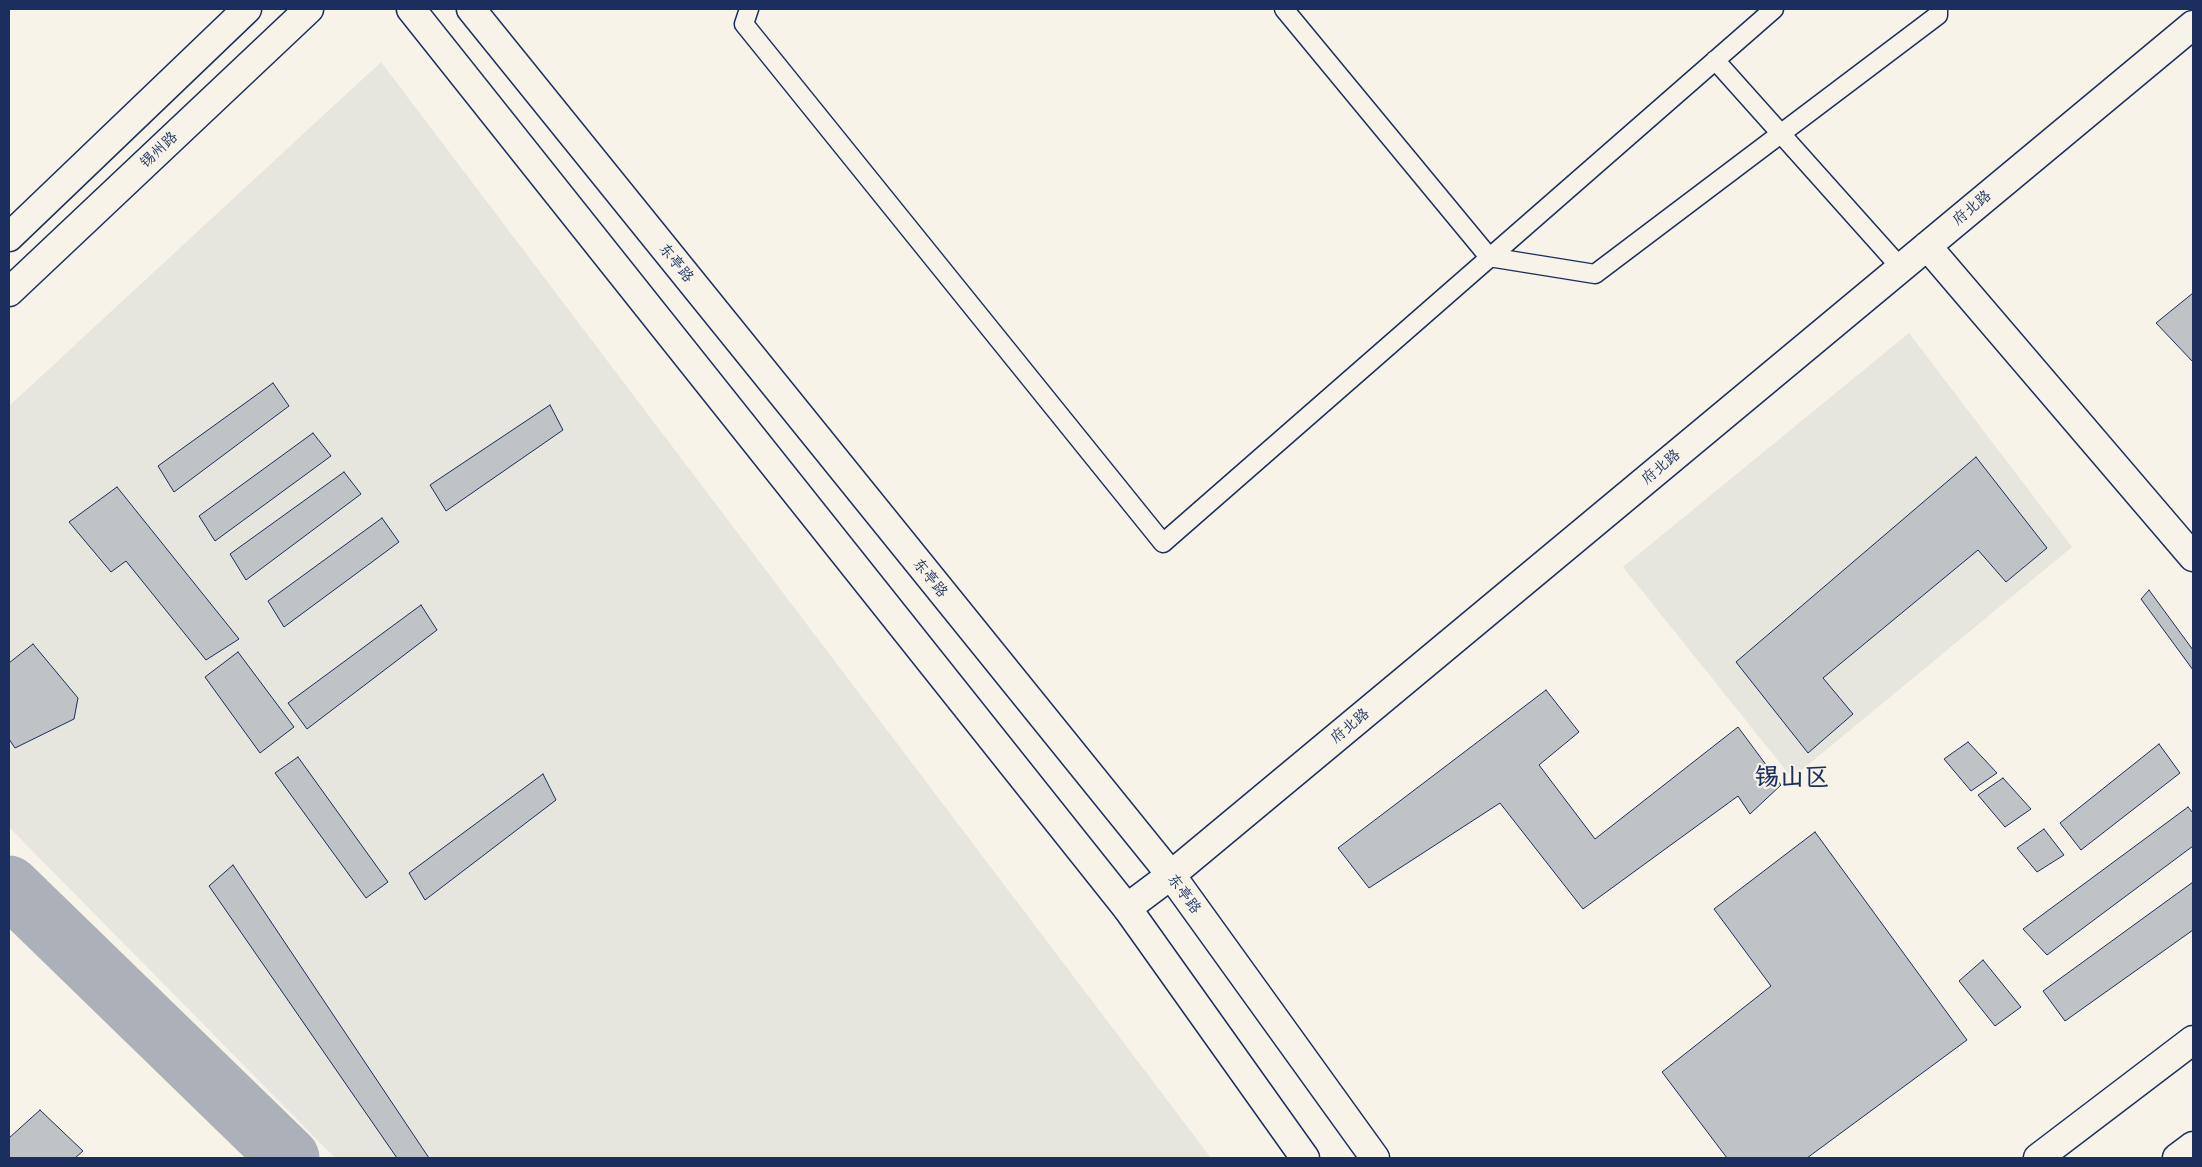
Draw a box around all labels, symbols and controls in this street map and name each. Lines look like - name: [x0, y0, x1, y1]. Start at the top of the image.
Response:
- street label: 锡州路: [136, 128, 182, 172]
- street label: 府北路: [1949, 187, 1995, 229]
- street label: 东亭路: [655, 240, 697, 286]
- street label: 府北路: [1638, 446, 1684, 488]
- street label: 东亭路: [909, 555, 951, 601]
- street label: 府北路: [1327, 705, 1373, 747]
- district label: 锡山区: [1755, 763, 1829, 793]
- street label: 东亭路: [1163, 871, 1205, 917]

